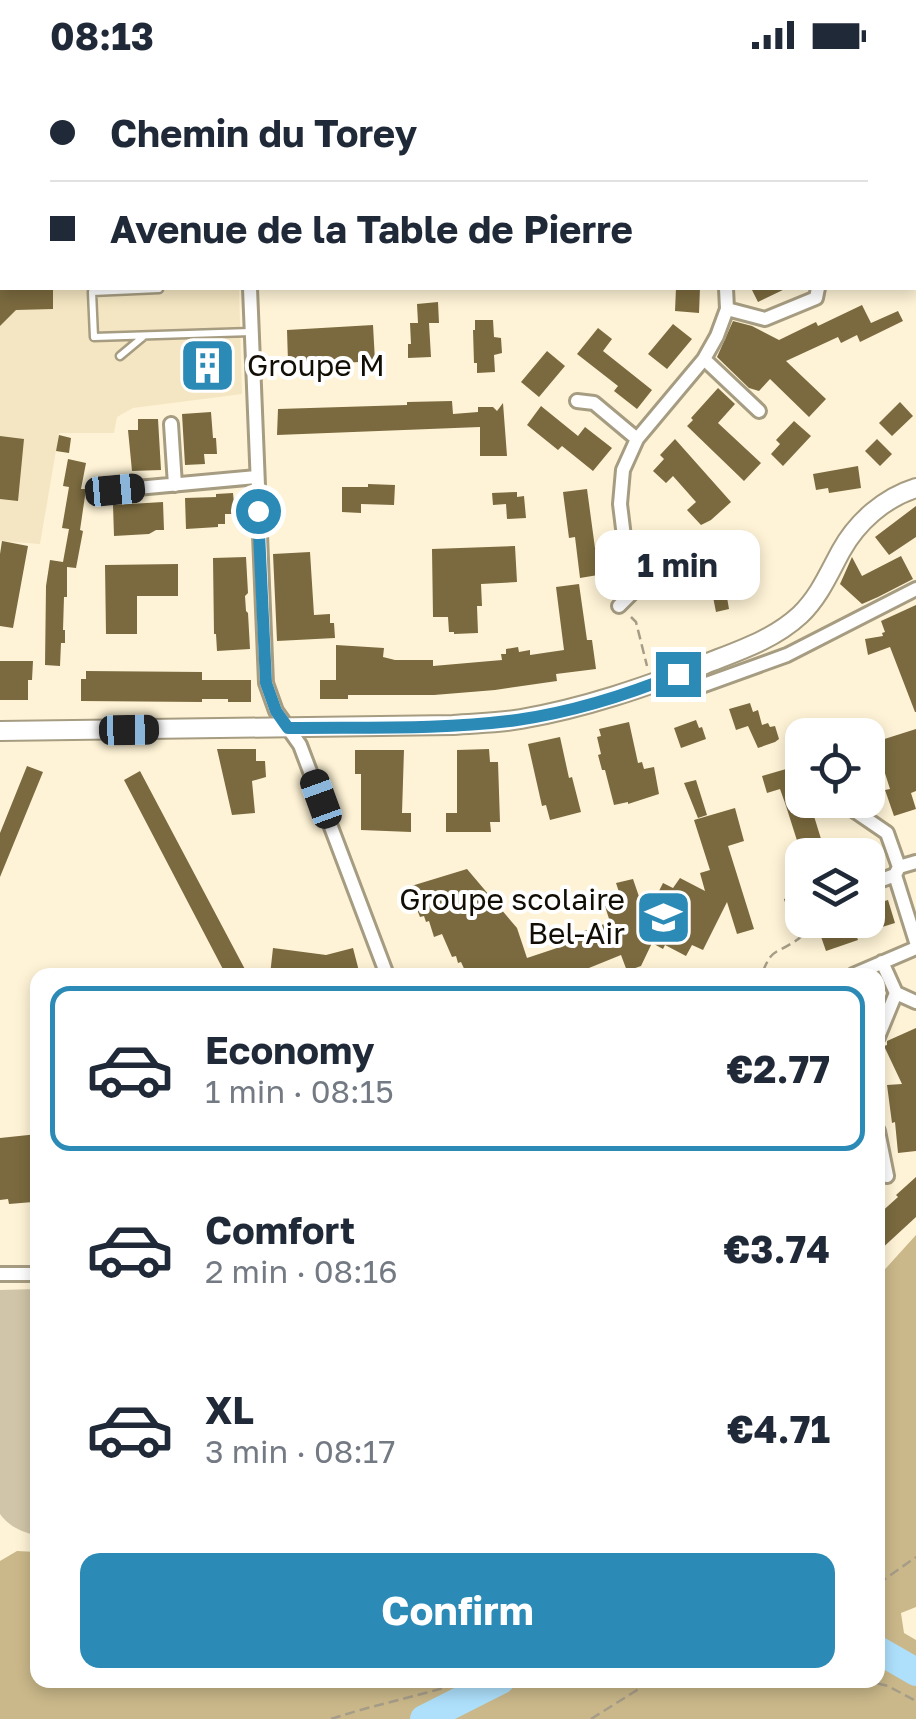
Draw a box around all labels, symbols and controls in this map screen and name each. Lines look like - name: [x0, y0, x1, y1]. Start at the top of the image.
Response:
- text: 08:13: [50, 13, 154, 58]
- text: Chemin du Torey: [110, 110, 417, 155]
- text: Avenue de la Table de Pierre: [110, 206, 633, 251]
- building icon: Groupe M: [178, 336, 238, 396]
- place label: Groupe M: [247, 347, 385, 383]
- car: [84, 472, 146, 508]
- route start: [236, 489, 281, 534]
- callout: 1 min: [596, 529, 760, 599]
- text: 1 min: [637, 546, 718, 584]
- route end: [656, 652, 701, 697]
- car: [99, 714, 159, 746]
- map controls: [785, 718, 885, 938]
- button: locate: [785, 718, 885, 818]
- car: [297, 766, 345, 832]
- button: layers: [785, 838, 885, 938]
- place label: Groupe scolaire Bel-Air: [399, 881, 625, 951]
- school or university icon: Groupe scolaire Bel-Air: [634, 887, 694, 947]
- icon: car: [85, 1024, 175, 1114]
- text: Economy: [205, 1027, 374, 1072]
- text: €2.77: [726, 1046, 830, 1091]
- text: 1 min · 08:15: [205, 1072, 394, 1110]
- icon: car: [85, 1204, 175, 1294]
- text: Comfort: [205, 1207, 355, 1252]
- text: €3.74: [723, 1226, 830, 1271]
- text: 2 min · 08:16: [205, 1252, 398, 1290]
- icon: car: [85, 1384, 175, 1474]
- text: XL: [205, 1387, 254, 1432]
- text: €4.71: [727, 1406, 830, 1451]
- text: 3 min · 08:17: [205, 1432, 395, 1470]
- button: Confirm: [80, 1553, 835, 1668]

